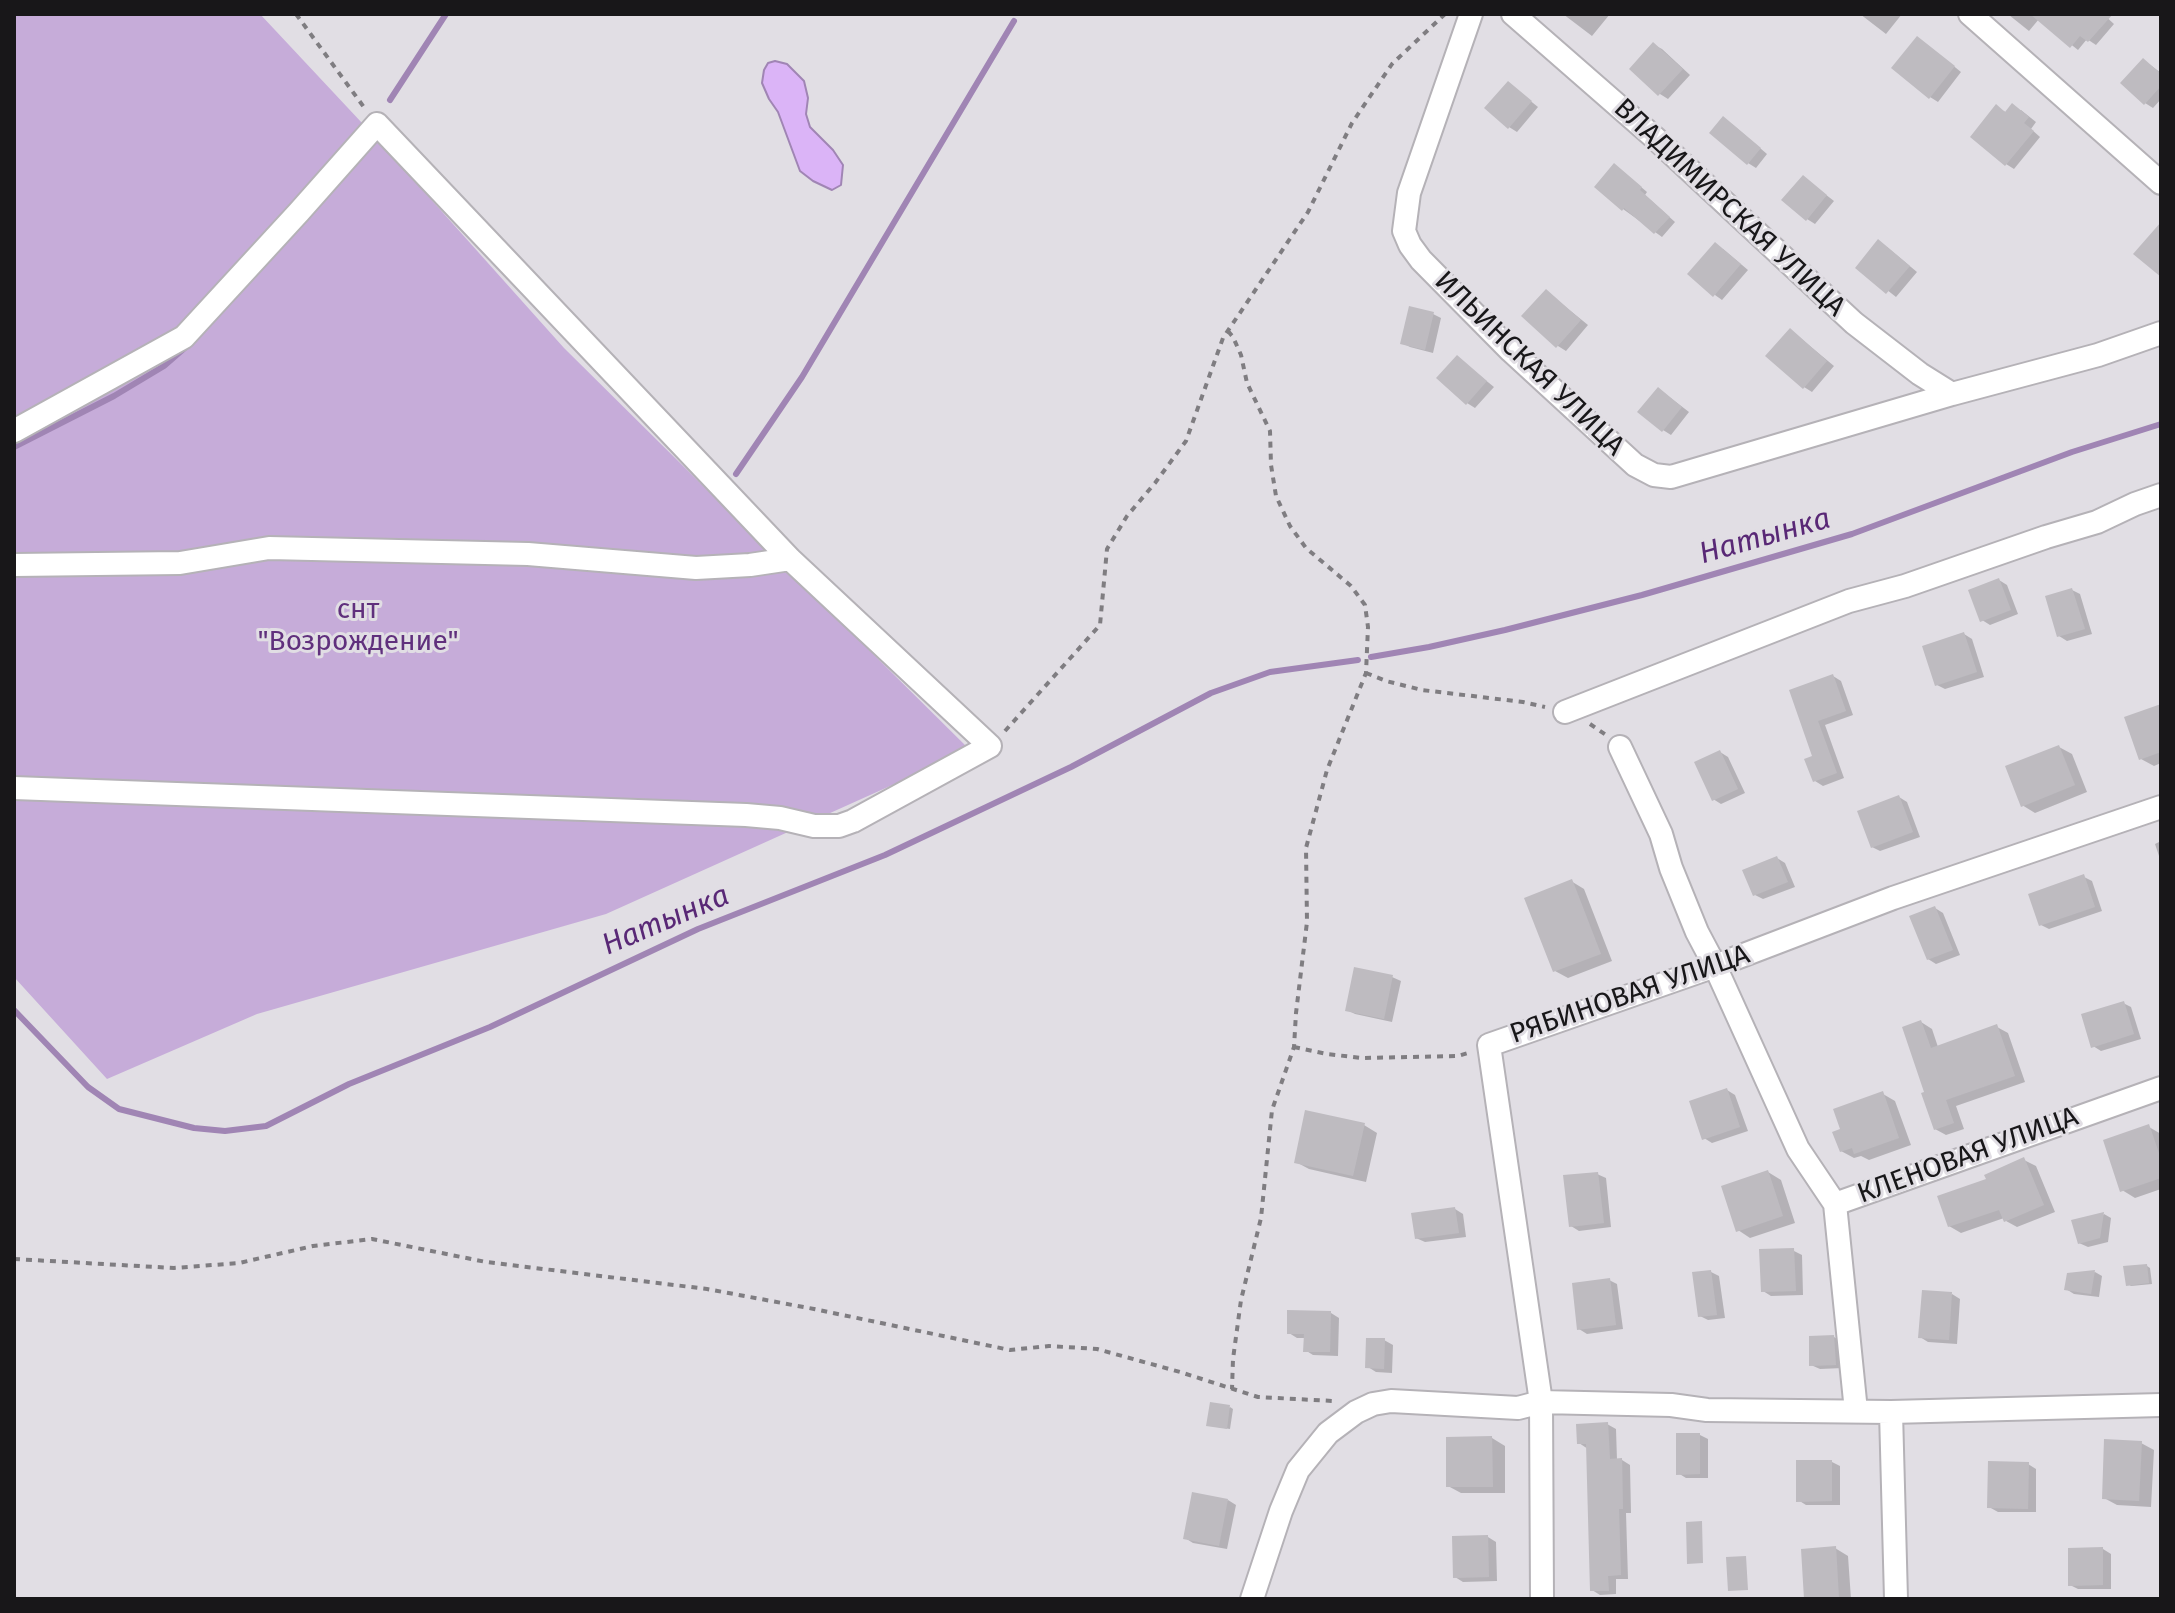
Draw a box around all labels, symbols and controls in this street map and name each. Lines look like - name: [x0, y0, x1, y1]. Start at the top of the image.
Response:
- street label: ВЛАДИМИРСКАЯ УЛИЦА: [1606, 92, 1852, 324]
- street label: ИЛЬИНСКАЯ УЛИЦА: [1427, 265, 1631, 463]
- water label: Натынка: [1695, 501, 1835, 573]
- park label: снт "Возрождение": [257, 593, 459, 659]
- water label: Натынка: [597, 878, 735, 964]
- street label: РЯБИНОВАЯ УЛИЦА: [1506, 938, 1754, 1052]
- street label: КЛЕНОВАЯ УЛИЦА: [1853, 1100, 2083, 1212]

